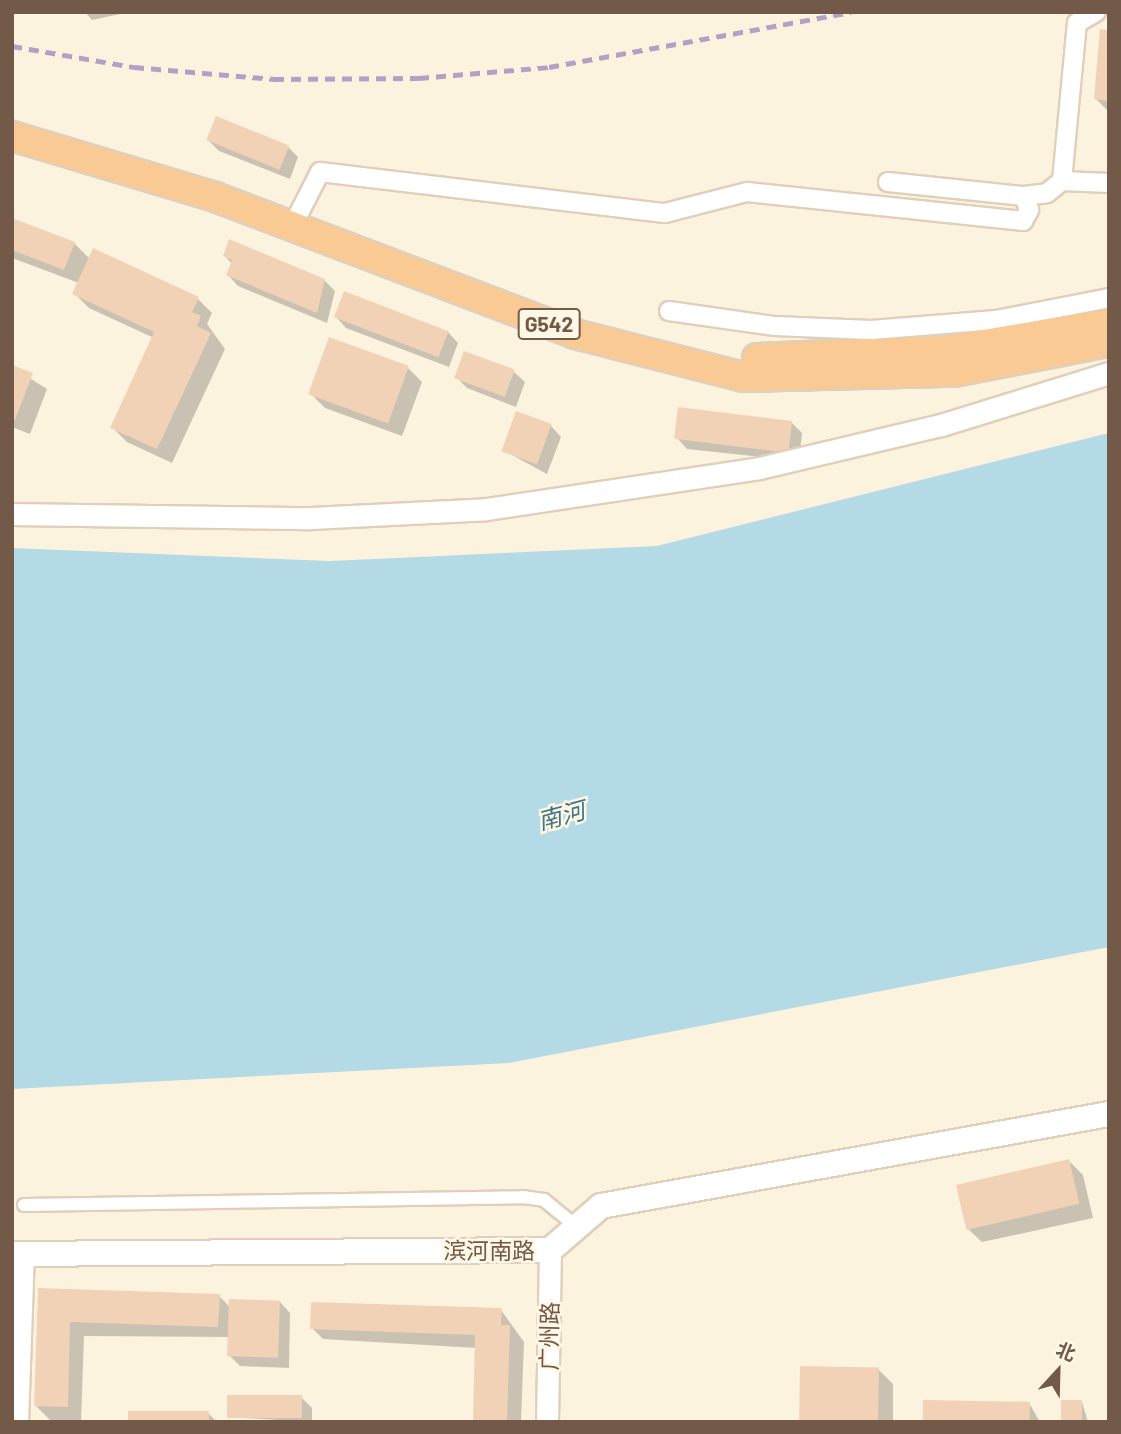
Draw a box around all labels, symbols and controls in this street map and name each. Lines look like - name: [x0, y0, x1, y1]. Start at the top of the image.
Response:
- road number: G542: [518, 306, 580, 342]
- water label: 南河: [534, 795, 588, 835]
- street label: 滨河南路: [443, 1236, 535, 1264]
- street label: 广州路: [535, 1301, 563, 1371]
- north arrow: [1023, 1336, 1093, 1406]
- text: 北: [1053, 1337, 1079, 1365]

